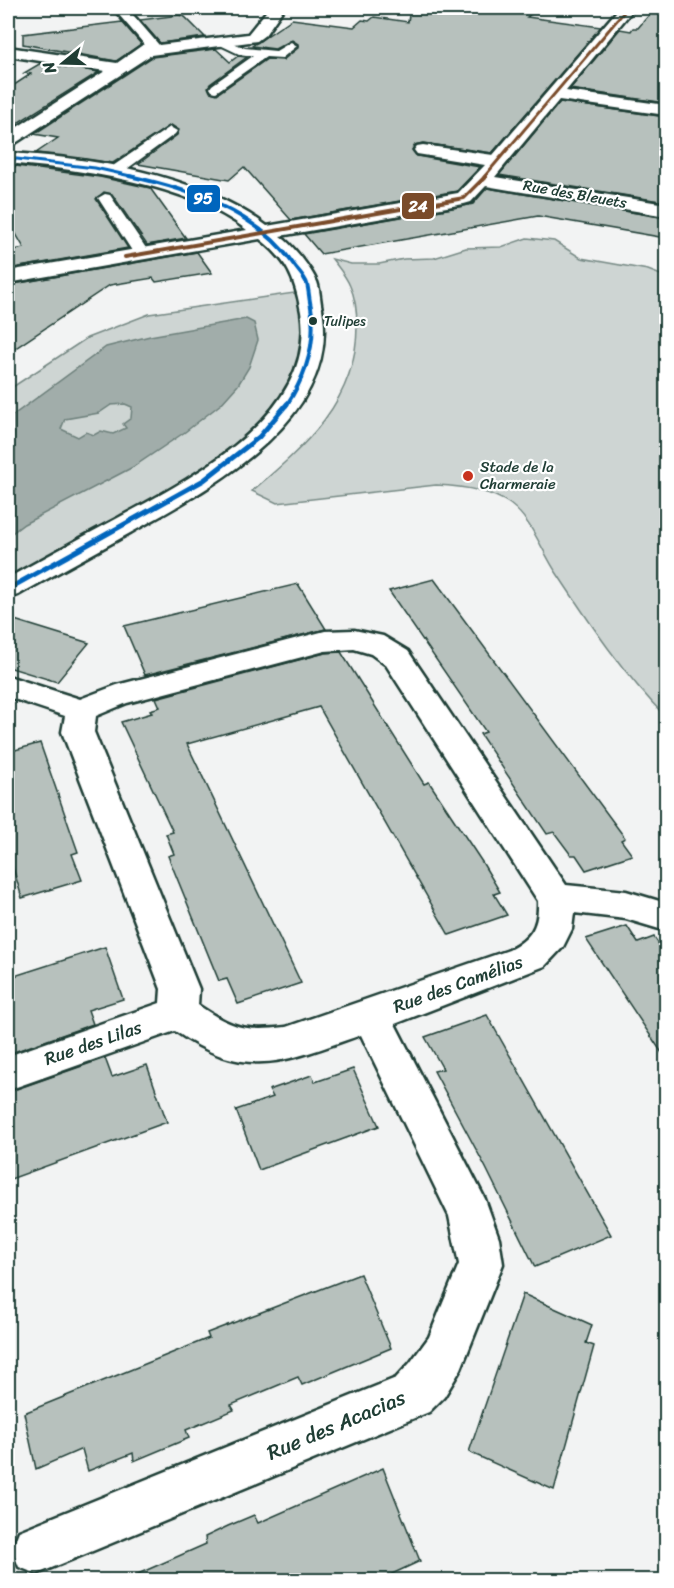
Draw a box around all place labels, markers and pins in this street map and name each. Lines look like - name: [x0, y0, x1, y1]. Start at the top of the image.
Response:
- place label: Tulipes: [324, 309, 366, 334]
- marker: Tulipes: [307, 315, 319, 327]
- place label: Stade de la Charmeraie: [480, 454, 556, 497]
- marker: Stade de la Charmeraie: [461, 469, 475, 483]

